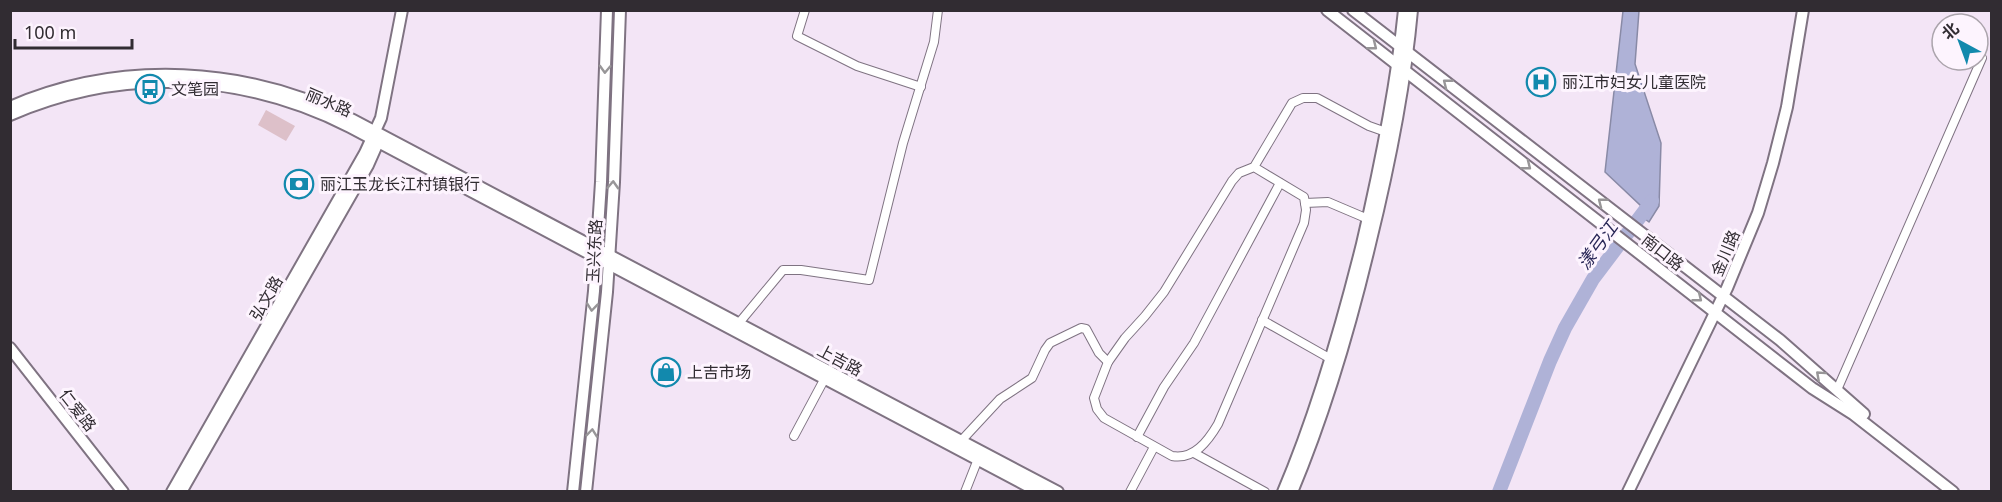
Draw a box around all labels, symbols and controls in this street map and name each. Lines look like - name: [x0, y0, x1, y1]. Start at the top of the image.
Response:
- scale bar: [15, 12, 132, 50]
- north arrow: [1930, 12, 1990, 72]
- text: 北: [1937, 17, 1963, 44]
- text: 100 m: [24, 20, 76, 44]
- one-way arrow: [1366, 39, 1377, 50]
- one-way arrow: [599, 64, 612, 73]
- hospital icon: 丽江市妇女儿童医院: [1525, 66, 1557, 98]
- place label: 丽江市妇女儿童医院: [1562, 71, 1706, 93]
- bus stop icon: 文笔园: [134, 73, 166, 105]
- place label: 文笔园: [171, 78, 219, 100]
- one-way arrow: [1443, 79, 1454, 90]
- street label: 丽水路: [303, 82, 355, 122]
- one-way arrow: [1521, 158, 1532, 169]
- bank icon: 丽江玉龙长江村镇银行: [283, 168, 315, 200]
- place label: 丽江玉龙长江村镇银行: [320, 173, 480, 195]
- one-way arrow: [607, 180, 620, 189]
- one-way arrow: [1597, 199, 1608, 210]
- water label: 漾弓江: [1571, 214, 1624, 274]
- street label: 玉兴东路: [581, 218, 607, 284]
- street label: 金川路: [1705, 227, 1745, 279]
- street label: 南口路: [1637, 229, 1689, 275]
- street label: 弘文路: [244, 272, 288, 324]
- one-way arrow: [1691, 291, 1702, 302]
- one-way arrow: [586, 302, 599, 311]
- street label: 上吉路: [814, 339, 866, 381]
- shop icon: 上吉市场: [650, 356, 682, 388]
- place label: 上吉市场: [687, 361, 751, 383]
- one-way arrow: [1817, 371, 1827, 382]
- street label: 仁爱路: [55, 384, 101, 436]
- one-way arrow: [585, 429, 597, 438]

